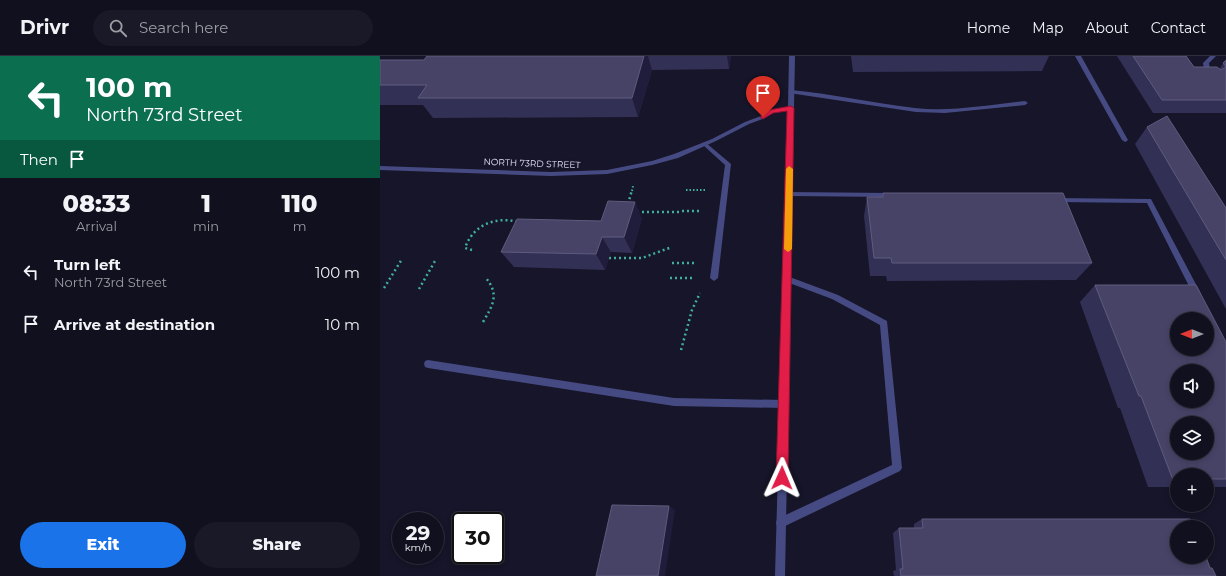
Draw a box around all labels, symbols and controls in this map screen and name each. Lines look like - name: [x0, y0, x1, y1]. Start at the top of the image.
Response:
- search box: [93, 10, 373, 46]
- text: Drivr: [20, 16, 69, 39]
- icon: search: [107, 17, 129, 39]
- text: Search here: [139, 18, 228, 37]
- text: Home: [967, 19, 1010, 37]
- text: Map: [1032, 19, 1063, 37]
- text: About: [1085, 19, 1129, 37]
- text: Contact: [1151, 19, 1206, 37]
- text: 100 m: [86, 70, 172, 104]
- icon: left: [20, 72, 72, 124]
- pin: [746, 76, 780, 117]
- icon: arrive: [752, 82, 774, 104]
- text: North 73rd Street: [86, 104, 243, 126]
- icon: arrive: [66, 148, 88, 170]
- text: Then: [20, 150, 58, 169]
- street label: NORTH 73RD STREET: [483, 156, 582, 170]
- text: 08:33: [62, 189, 131, 218]
- text: 1: [201, 189, 211, 218]
- text: 110: [282, 189, 318, 218]
- text: Arrival: [76, 218, 117, 234]
- text: min: [193, 218, 219, 234]
- text: m: [293, 218, 306, 234]
- text: Turn left: [54, 255, 121, 274]
- icon: left: [20, 261, 42, 283]
- text: 100 m: [315, 263, 360, 282]
- text: North 73rd Street: [54, 274, 167, 290]
- north arrow: [1170, 312, 1214, 356]
- map controls: [1170, 312, 1214, 564]
- icon: arrive: [20, 313, 42, 335]
- text: Arrive at destination: [54, 315, 215, 334]
- text: 10 m: [325, 315, 360, 334]
- button: sound: [1170, 364, 1214, 408]
- button: layers: [1170, 416, 1214, 460]
- position arrow: [761, 457, 803, 499]
- button: +: [1170, 468, 1214, 512]
- speed limit sign: 30: [452, 512, 504, 564]
- button: −: [1170, 520, 1214, 564]
- text: 29: [406, 521, 430, 545]
- button: Exit: [20, 522, 186, 568]
- button: Share: [194, 522, 360, 568]
- text: km/h: [405, 541, 431, 554]

